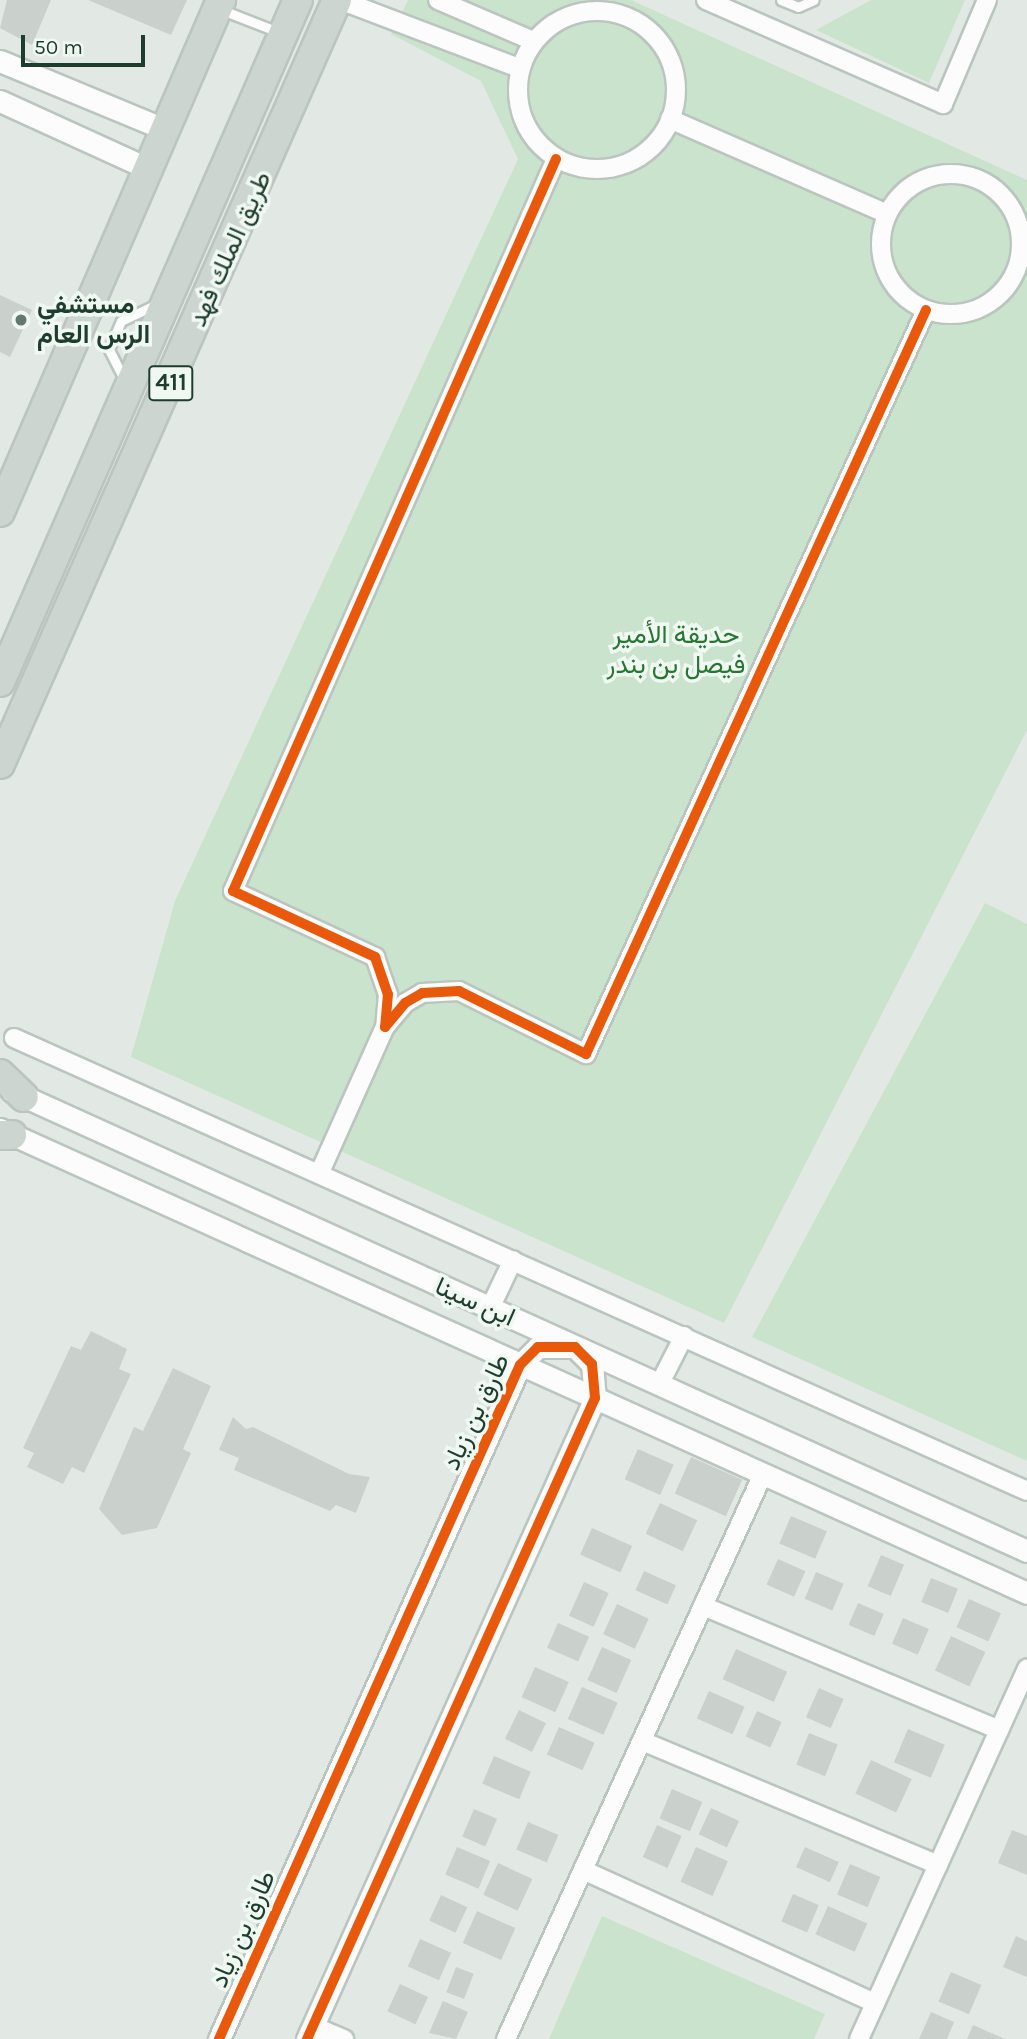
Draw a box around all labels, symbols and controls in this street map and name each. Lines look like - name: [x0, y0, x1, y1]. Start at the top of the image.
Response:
- scale bar: [24, 21, 149, 65]
- text: 50 m: [34, 35, 83, 59]
- street label: طريق الملك فهد: [182, 167, 278, 331]
- place label: مستشفي الرس العام: [37, 289, 150, 350]
- marker: مستشفي الرس العام: [11, 310, 31, 330]
- road number: 411: [148, 362, 194, 404]
- park label: حديقة الأمير فيصل بن بندر: [606, 619, 746, 680]
- street label: ابن سينا: [430, 1271, 520, 1333]
- street label: طارق بن زياد: [435, 1349, 517, 1475]
- street label: طارق بن زياد: [203, 1866, 283, 1992]

